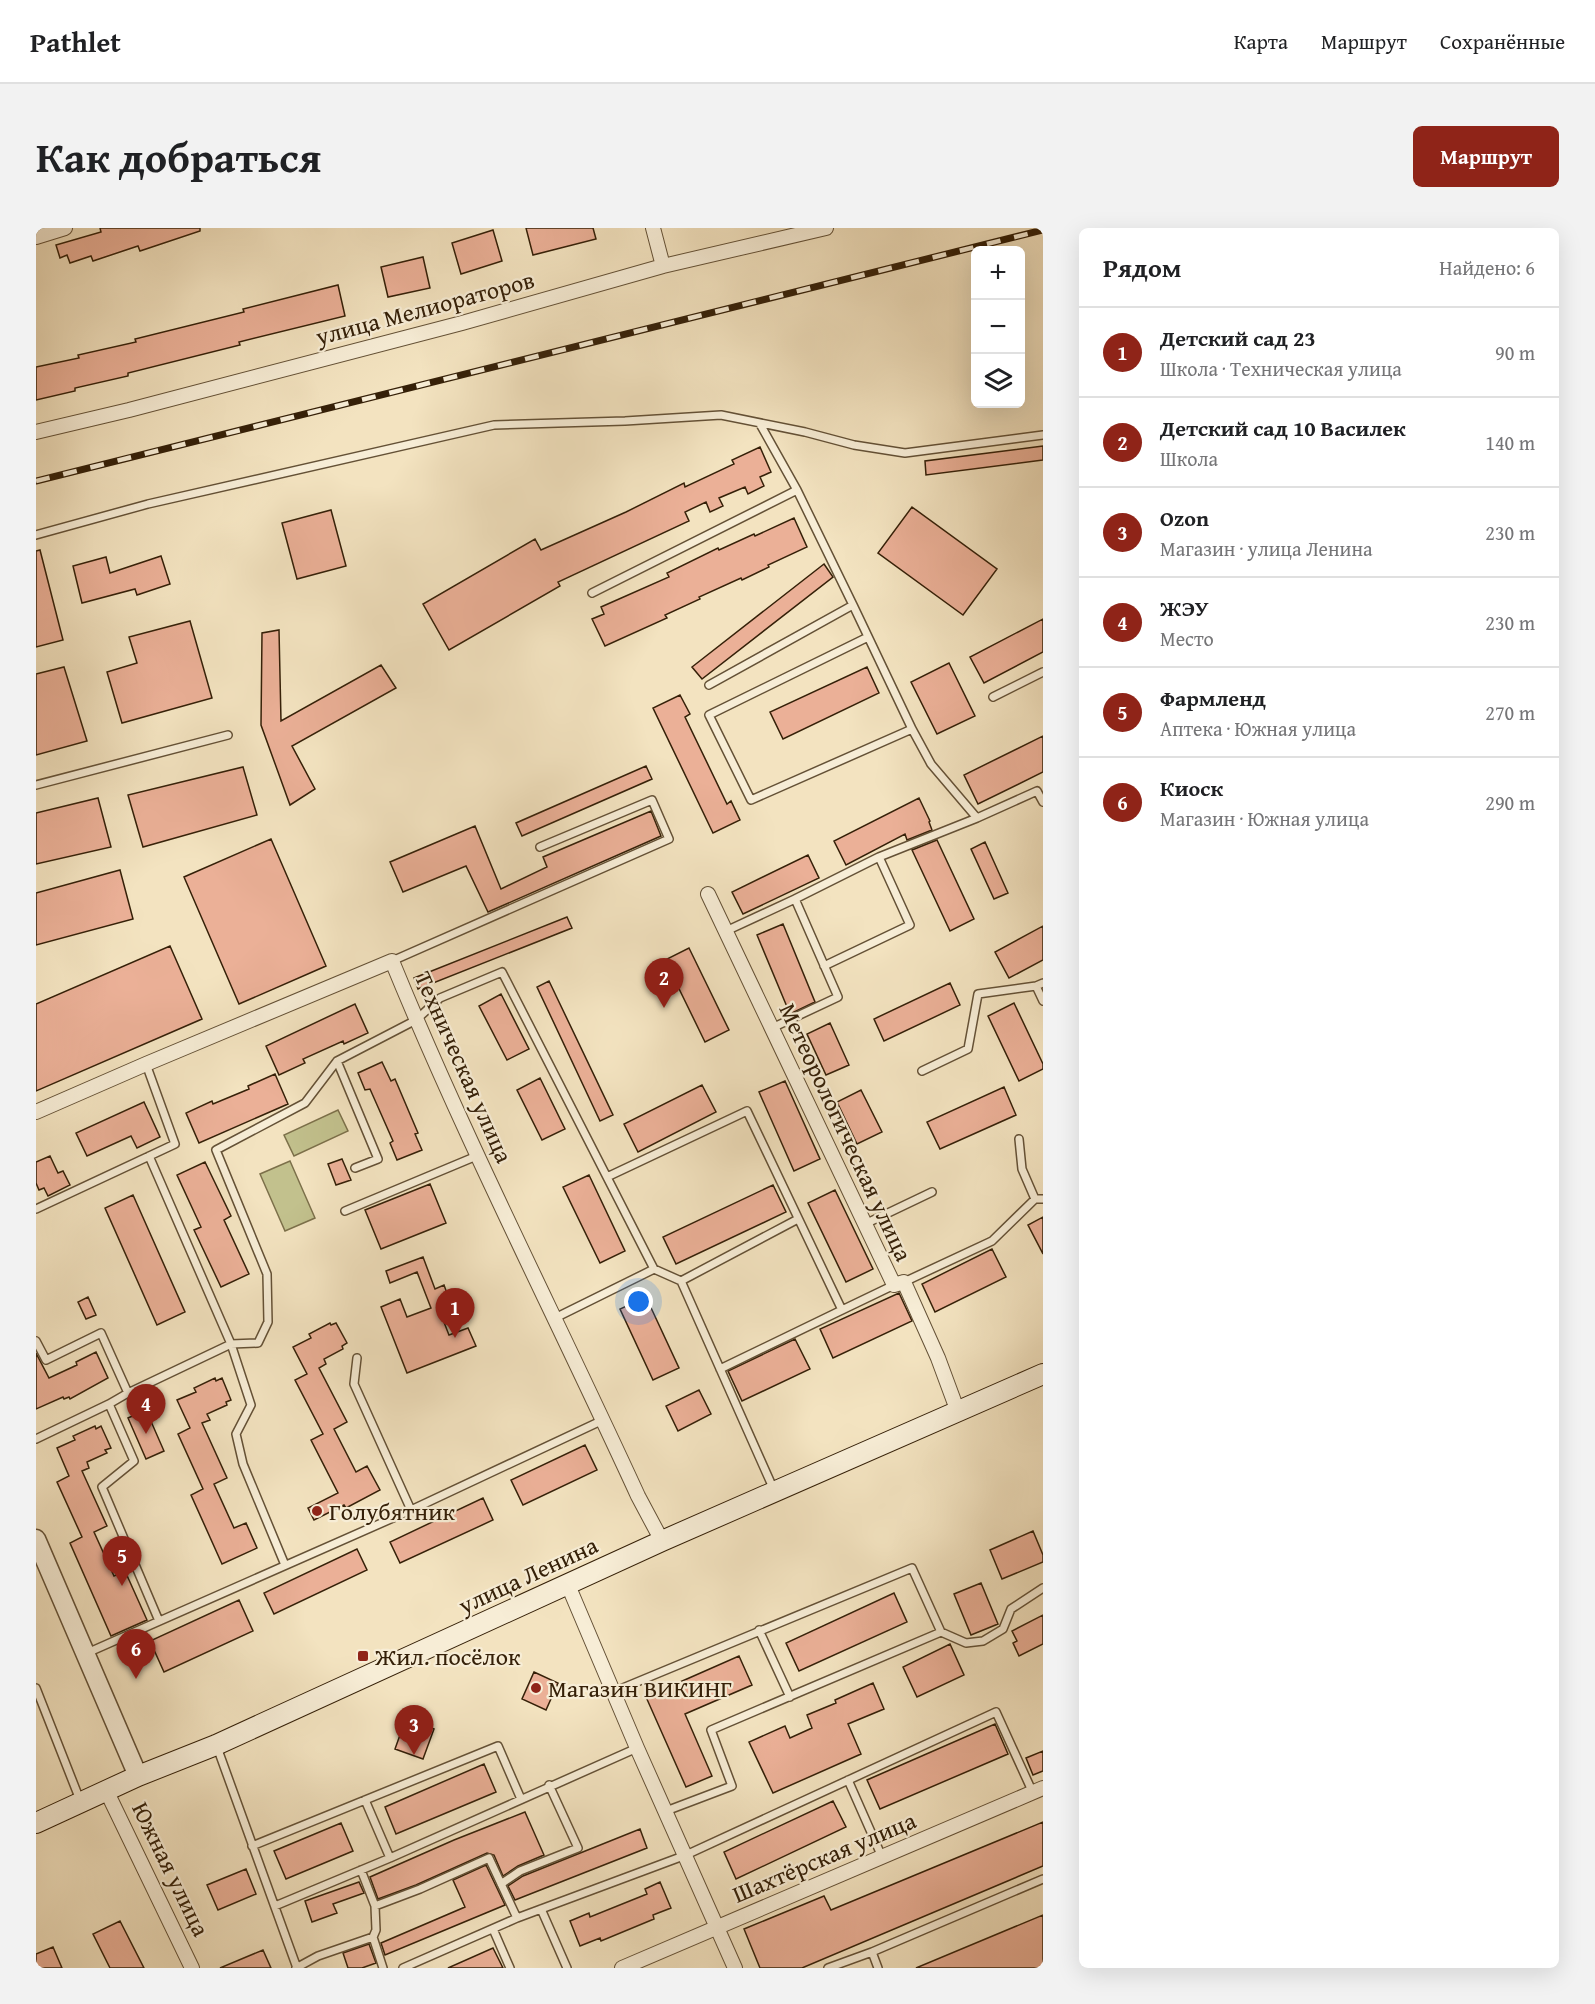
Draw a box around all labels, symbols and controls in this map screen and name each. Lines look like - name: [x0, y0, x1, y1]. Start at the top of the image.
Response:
- text: Pathlet: [30, 21, 121, 62]
- text: Карта: [1234, 26, 1288, 57]
- text: Маршрут: [1321, 26, 1407, 57]
- text: Сохранённые: [1440, 26, 1565, 57]
- text: Как добраться: [36, 126, 321, 187]
- button: Маршрут: [1413, 126, 1559, 187]
- map controls: [971, 246, 1025, 408]
- button: +: [971, 246, 1025, 300]
- text: Рядом: [1103, 248, 1181, 287]
- text: Найдено: 6: [1439, 253, 1535, 282]
- street label: улица Мелиораторов: [311, 262, 538, 354]
- button: −: [971, 300, 1025, 354]
- text: Детский сад 23: [1160, 322, 1316, 354]
- text: 1: [1117, 338, 1128, 367]
- text: 90 m: [1495, 338, 1535, 367]
- button: layers: [971, 354, 1025, 408]
- text: Школа · Техническая улица: [1160, 354, 1402, 383]
- text: Детский сад 10 Василек: [1160, 412, 1406, 444]
- text: 2: [1117, 428, 1128, 457]
- text: 140 m: [1485, 428, 1535, 457]
- text: Школа: [1160, 444, 1218, 473]
- text: Ozon: [1160, 502, 1209, 534]
- text: 3: [1117, 518, 1128, 547]
- text: 230 m: [1485, 518, 1535, 547]
- text: Магазин · улица Ленина: [1160, 534, 1373, 563]
- text: ЖЭУ: [1160, 592, 1208, 624]
- text: 4: [1117, 608, 1128, 637]
- text: 230 m: [1485, 608, 1535, 637]
- text: Место: [1160, 624, 1214, 653]
- text: Фармленд: [1160, 682, 1266, 714]
- text: 5: [1117, 698, 1128, 727]
- text: 270 m: [1485, 698, 1535, 727]
- text: Аптека · Южная улица: [1160, 714, 1356, 743]
- text: Киоск: [1160, 772, 1223, 804]
- text: 6: [1117, 788, 1128, 817]
- text: 290 m: [1485, 788, 1535, 817]
- text: Магазин · Южная улица: [1160, 804, 1369, 833]
- pin: 2: [644, 958, 684, 1008]
- street label: Техническая улица: [406, 966, 522, 1169]
- street label: Метеорологическая улица: [771, 997, 922, 1267]
- your location: [624, 1287, 653, 1316]
- pin: 1: [436, 1288, 474, 1338]
- pin: 4: [126, 1384, 166, 1434]
- place label: Голубятник: [329, 1494, 456, 1529]
- marker: Голубятник: [310, 1504, 324, 1518]
- street label: улица Ленина: [452, 1527, 604, 1623]
- pin: 5: [102, 1536, 142, 1586]
- pin: 6: [116, 1630, 156, 1679]
- place label: Жил. посёлок: [374, 1639, 521, 1674]
- marker: Жил. посёлок: [356, 1649, 370, 1663]
- place label: Магазин ВИКИНГ: [548, 1671, 732, 1706]
- marker: Магазин ВИКИНГ: [529, 1681, 543, 1695]
- pin: 3: [394, 1706, 434, 1755]
- street label: Южная улица: [123, 1796, 219, 1943]
- street label: Шахтёрская улица: [727, 1802, 922, 1911]

